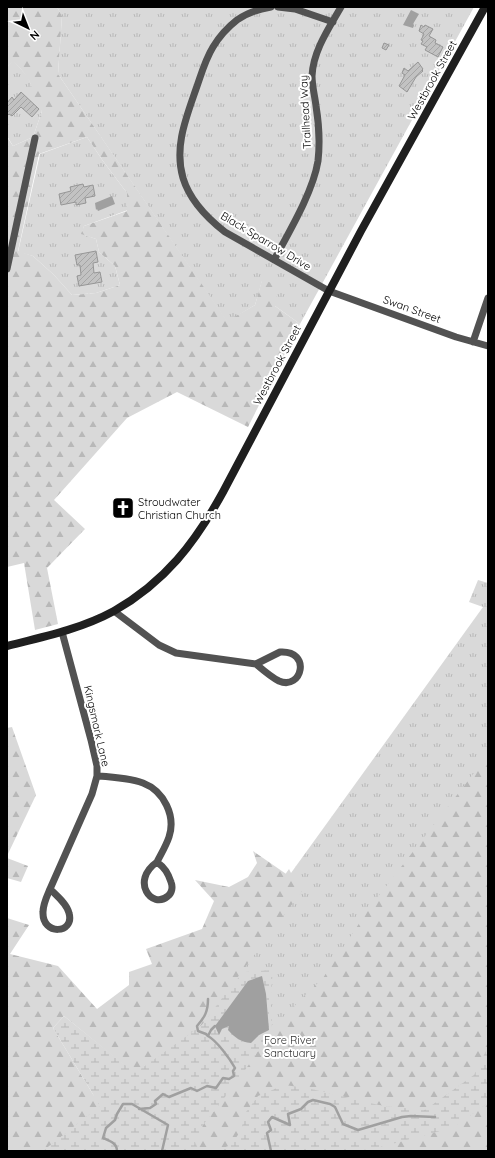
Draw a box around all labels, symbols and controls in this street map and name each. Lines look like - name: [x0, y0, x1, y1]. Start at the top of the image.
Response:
- north arrow: [8, 8, 48, 48]
- text: N: [27, 27, 43, 43]
- street label: Westbrook Street: [404, 38, 460, 122]
- street label: Trailhead Way: [296, 75, 314, 149]
- street label: Black Sparrow Drive: [218, 208, 314, 274]
- street label: Swan Street: [381, 292, 443, 326]
- street label: Westbrook Street: [250, 322, 304, 407]
- church icon: Stroudwater Christian Church: [110, 495, 136, 521]
- place label: Stroudwater Christian Church: [138, 495, 221, 522]
- street label: Kingsmark Lane: [81, 684, 113, 768]
- park label: Fore River Sanctuary: [264, 1033, 317, 1060]

